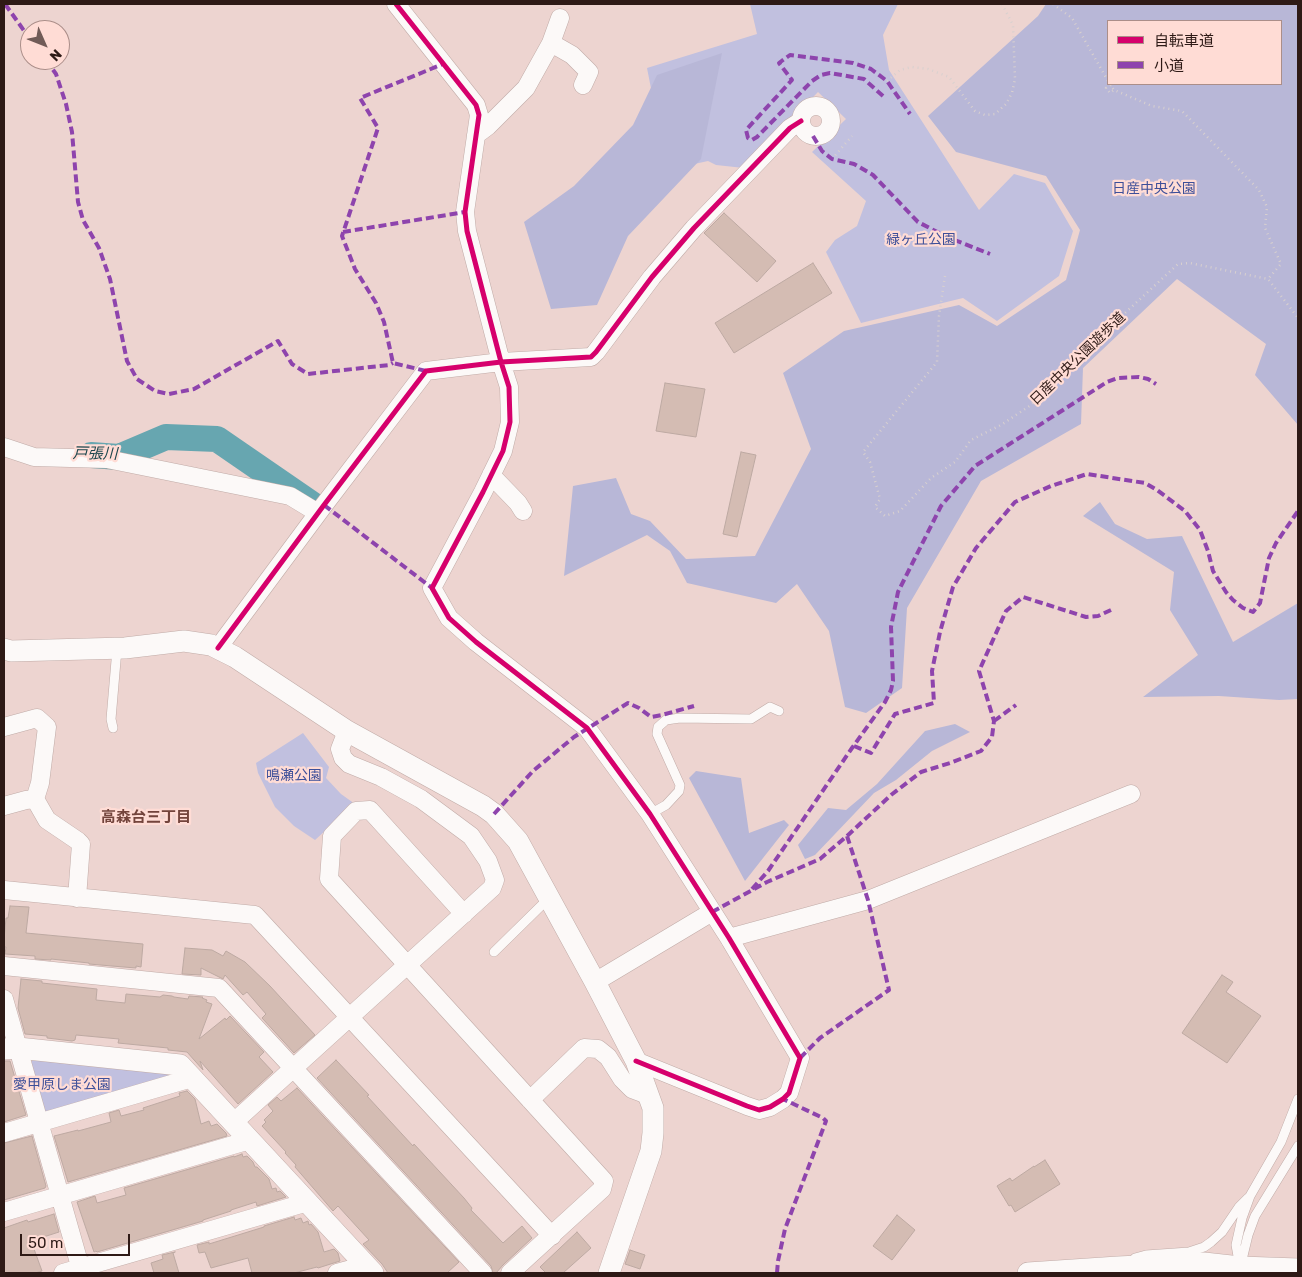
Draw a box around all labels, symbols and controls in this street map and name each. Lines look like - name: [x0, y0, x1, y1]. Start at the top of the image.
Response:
- north arrow: [20, 20, 70, 70]
- legend: [1107, 20, 1282, 85]
- text: 自転車道: [1154, 32, 1214, 50]
- text: N: [46, 46, 65, 65]
- text: 小道: [1154, 57, 1184, 75]
- park label: 日産中央公園: [1112, 181, 1196, 197]
- park label: 緑ヶ丘公園: [886, 232, 956, 248]
- street label: 日産中央公園遊歩道: [1027, 309, 1129, 409]
- water label: 戸張川: [72, 445, 118, 463]
- park label: 鳴瀬公園: [266, 768, 322, 784]
- district label: 高森台三丁目: [101, 809, 191, 827]
- park label: 愛甲原しま公園: [13, 1077, 111, 1093]
- scale bar: [22, 1224, 132, 1256]
- text: 50 m: [28, 1234, 63, 1252]

